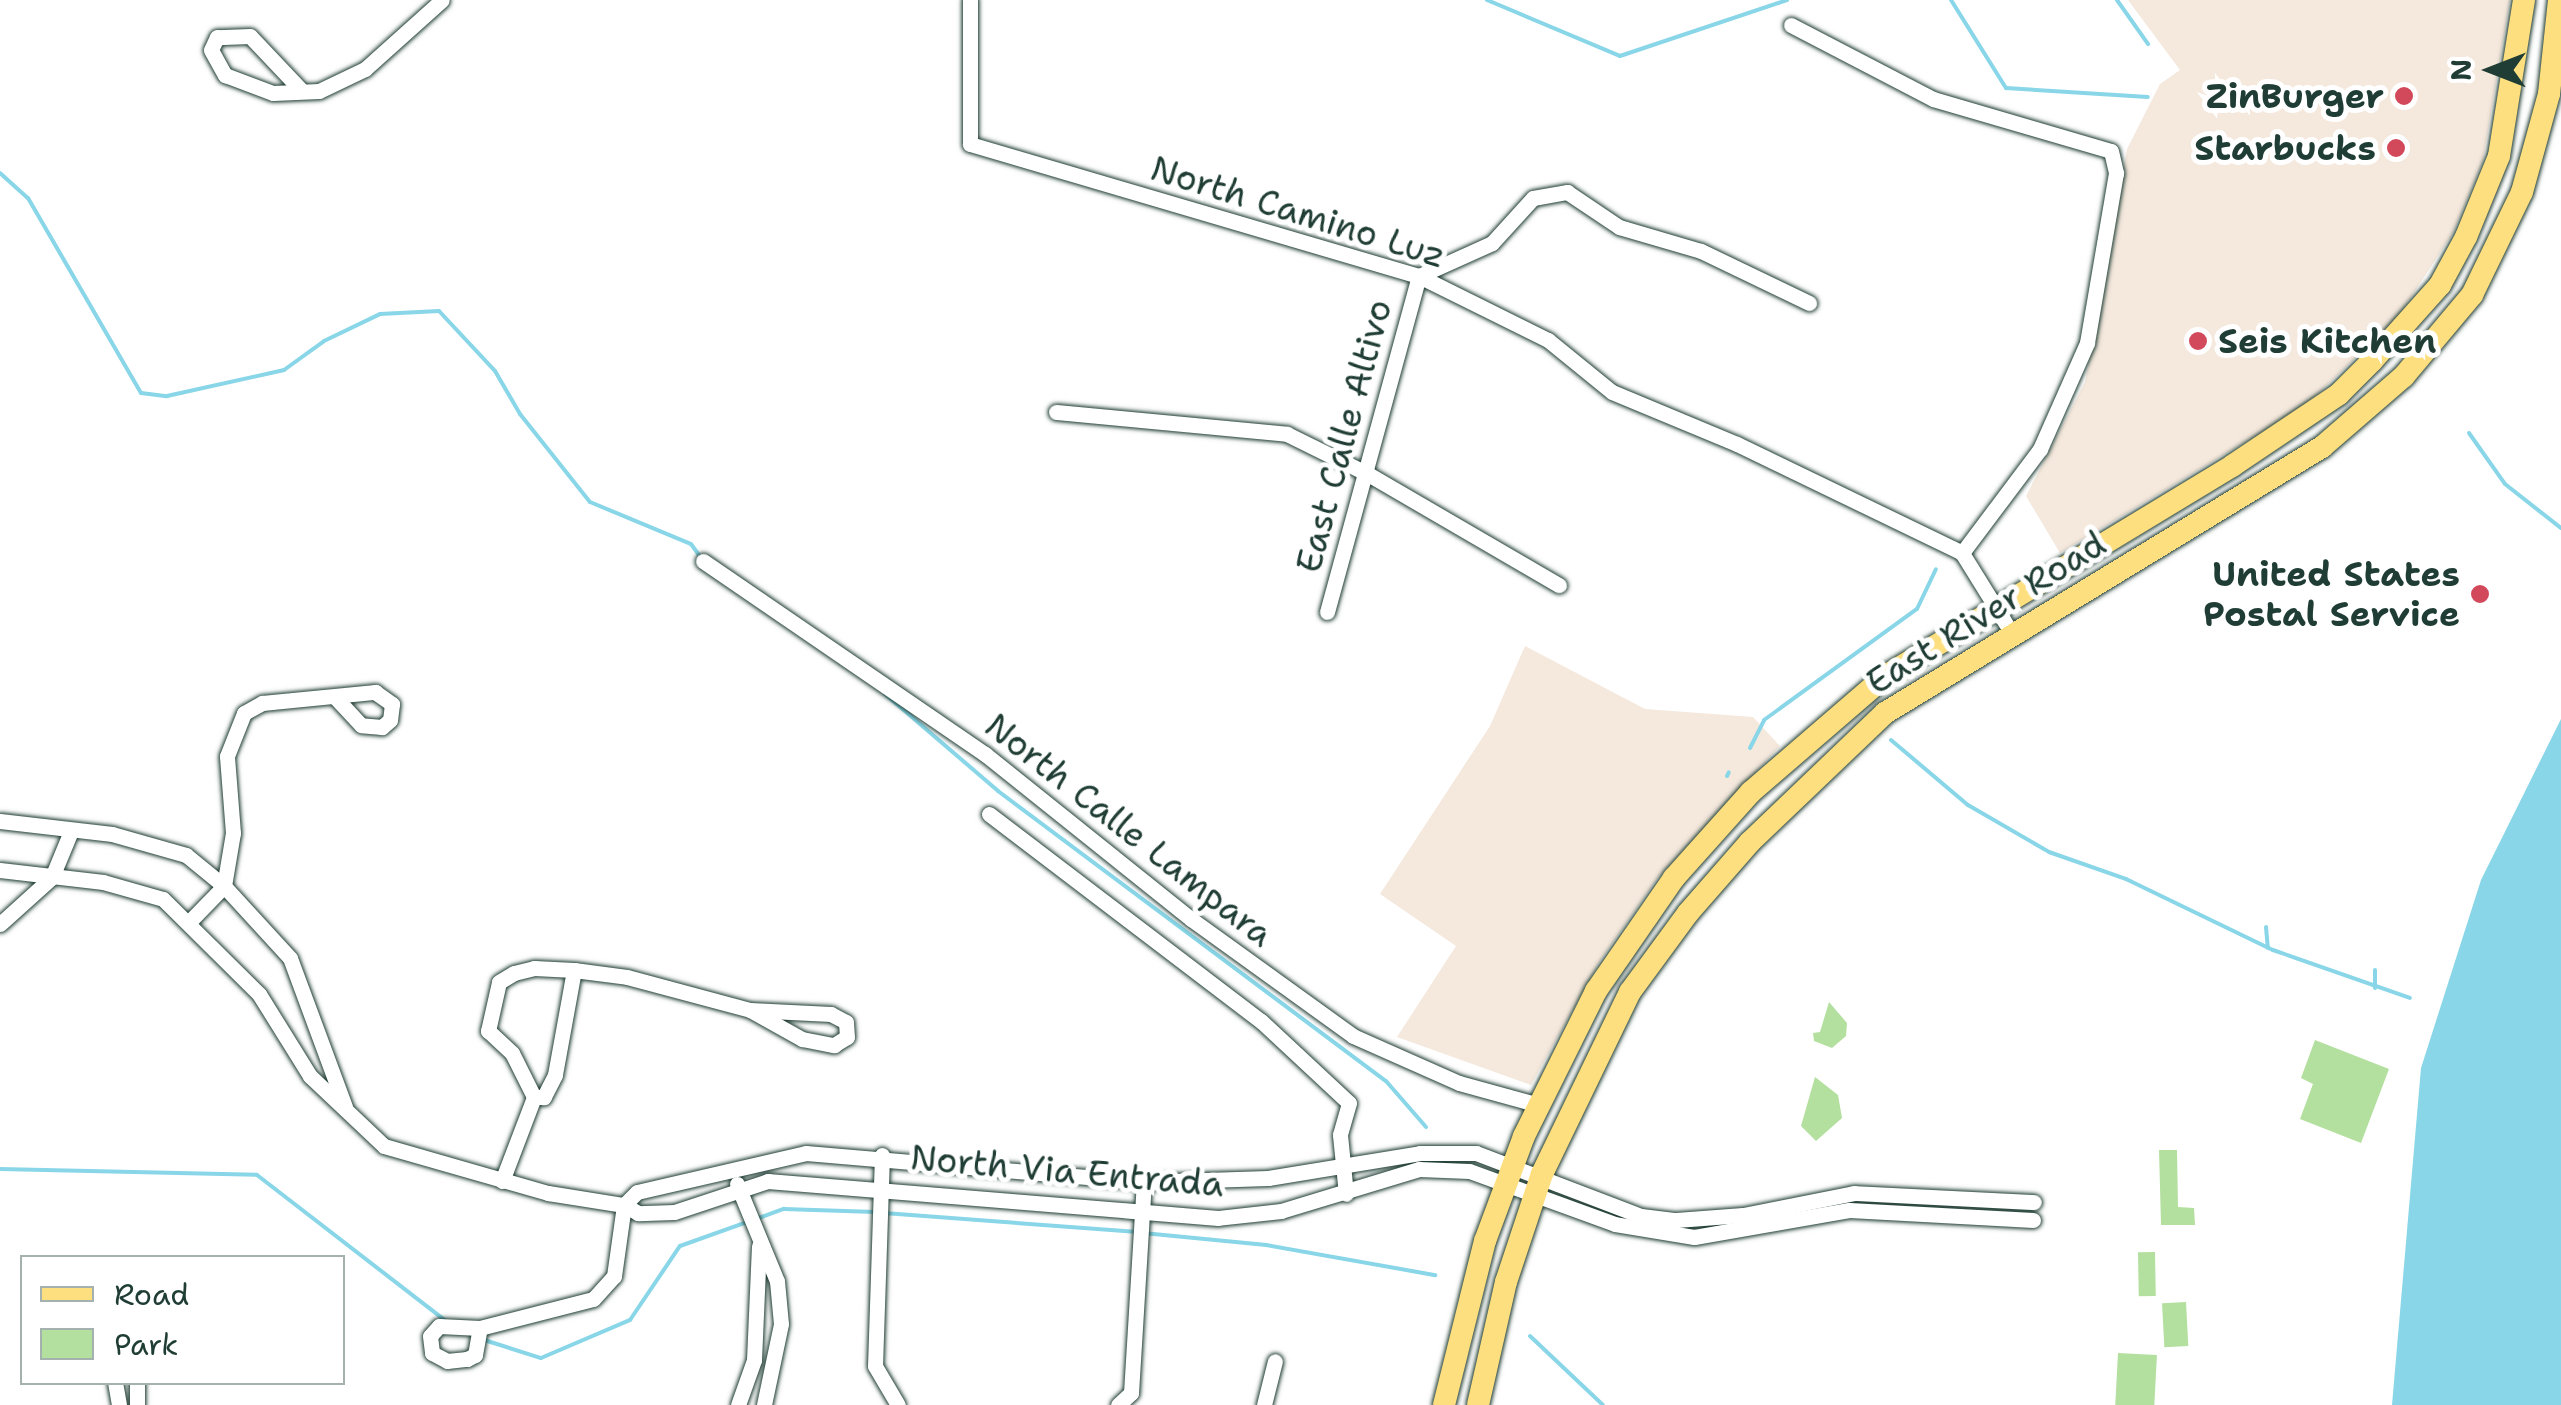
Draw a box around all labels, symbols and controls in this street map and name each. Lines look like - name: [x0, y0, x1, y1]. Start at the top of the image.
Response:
- north arrow: [2441, 20, 2541, 120]
- text: N: [2442, 59, 2480, 81]
- place label: ZinBurger: [2205, 75, 2384, 117]
- marker: ZinBurger: [2393, 85, 2415, 107]
- place label: Starbucks: [2194, 127, 2376, 169]
- marker: Starbucks: [2385, 137, 2407, 159]
- street label: North Camino Luz: [1146, 147, 1450, 277]
- street label: East Calle Altivo: [1287, 295, 1401, 577]
- place label: Seis Kitchen: [2218, 320, 2437, 362]
- marker: Seis Kitchen: [2187, 330, 2209, 352]
- street label: East River Road: [1859, 523, 2113, 703]
- place label: United States Postal Service: [2203, 553, 2460, 635]
- marker: United States Postal Service: [2469, 583, 2491, 605]
- street label: North Calle Lampara: [977, 705, 1281, 955]
- street label: North Via Entrada: [909, 1136, 1225, 1206]
- legend: [20, 1255, 345, 1385]
- text: Road: [114, 1274, 189, 1315]
- text: Park: [114, 1324, 178, 1365]

